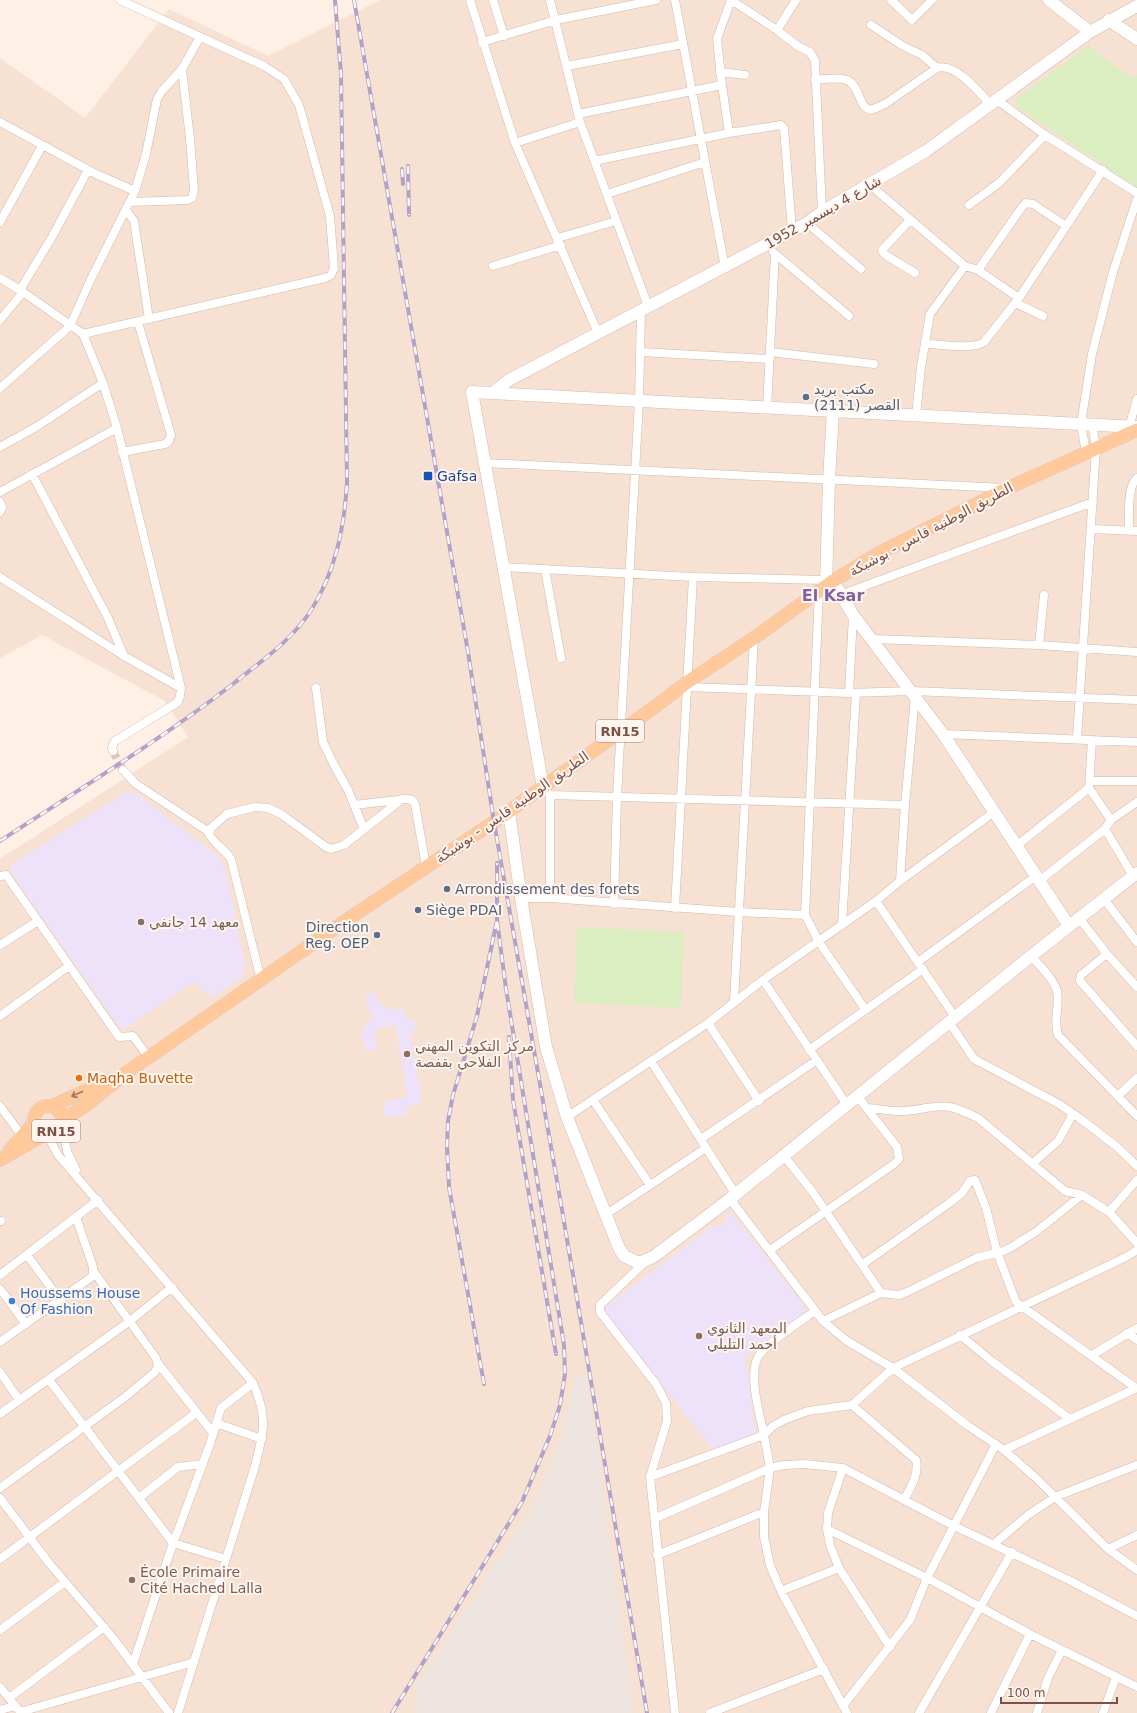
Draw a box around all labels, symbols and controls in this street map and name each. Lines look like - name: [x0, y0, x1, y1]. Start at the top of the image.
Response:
- street label: شارع 4 ديسمبر 1952: [762, 172, 885, 253]
- place label: مكتب بريد القصر (2111): [814, 381, 900, 414]
- marker: مكتب بريد القصر (2111): [801, 392, 811, 402]
- place label: Gafsa: [437, 468, 477, 484]
- marker: Gafsa: [422, 470, 434, 482]
- street label: الطريق الوطنية قابس - بوشبكة: [846, 479, 1016, 580]
- district label: El Ksar: [802, 586, 864, 605]
- road number: RN15: [596, 720, 644, 742]
- street label: الطريق الوطنية قابس - بوشبكة: [432, 748, 592, 867]
- place label: Arrondissement des forets: [455, 881, 640, 897]
- marker: Arrondissement des forets: [442, 884, 452, 894]
- place label: Siège PDAI: [426, 902, 502, 918]
- marker: Siège PDAI: [413, 905, 423, 915]
- place label: معهد 14 جانفي: [149, 914, 239, 931]
- marker: معهد 14 جانفي: [136, 917, 146, 927]
- place label: Direction Reg. OEP: [305, 919, 369, 951]
- marker: Direction Reg. OEP: [372, 930, 382, 940]
- place label: مركز التكوين المهني الفلاحي بقفصة: [415, 1038, 534, 1071]
- marker: مركز التكوين المهني الفلاحي بقفصة: [402, 1049, 412, 1059]
- place label: Maqha Buvette: [87, 1070, 193, 1086]
- marker: Maqha Buvette: [74, 1073, 84, 1083]
- one-way arrow: [72, 1091, 84, 1098]
- road number: RN15: [32, 1120, 80, 1142]
- place label: Houssems House Of Fashion: [20, 1285, 140, 1317]
- marker: Houssems House Of Fashion: [7, 1296, 17, 1306]
- place label: المعهد الثانوي أحمد التليلي: [707, 1320, 787, 1353]
- marker: المعهد الثانوي أحمد التليلي: [694, 1331, 704, 1341]
- place label: École Primaire Cité Hached Lalla: [140, 1564, 263, 1596]
- marker: École Primaire Cité Hached Lalla: [127, 1575, 137, 1585]
- scale bar: [1001, 1679, 1117, 1705]
- text: 100 m: [1007, 1686, 1045, 1700]

